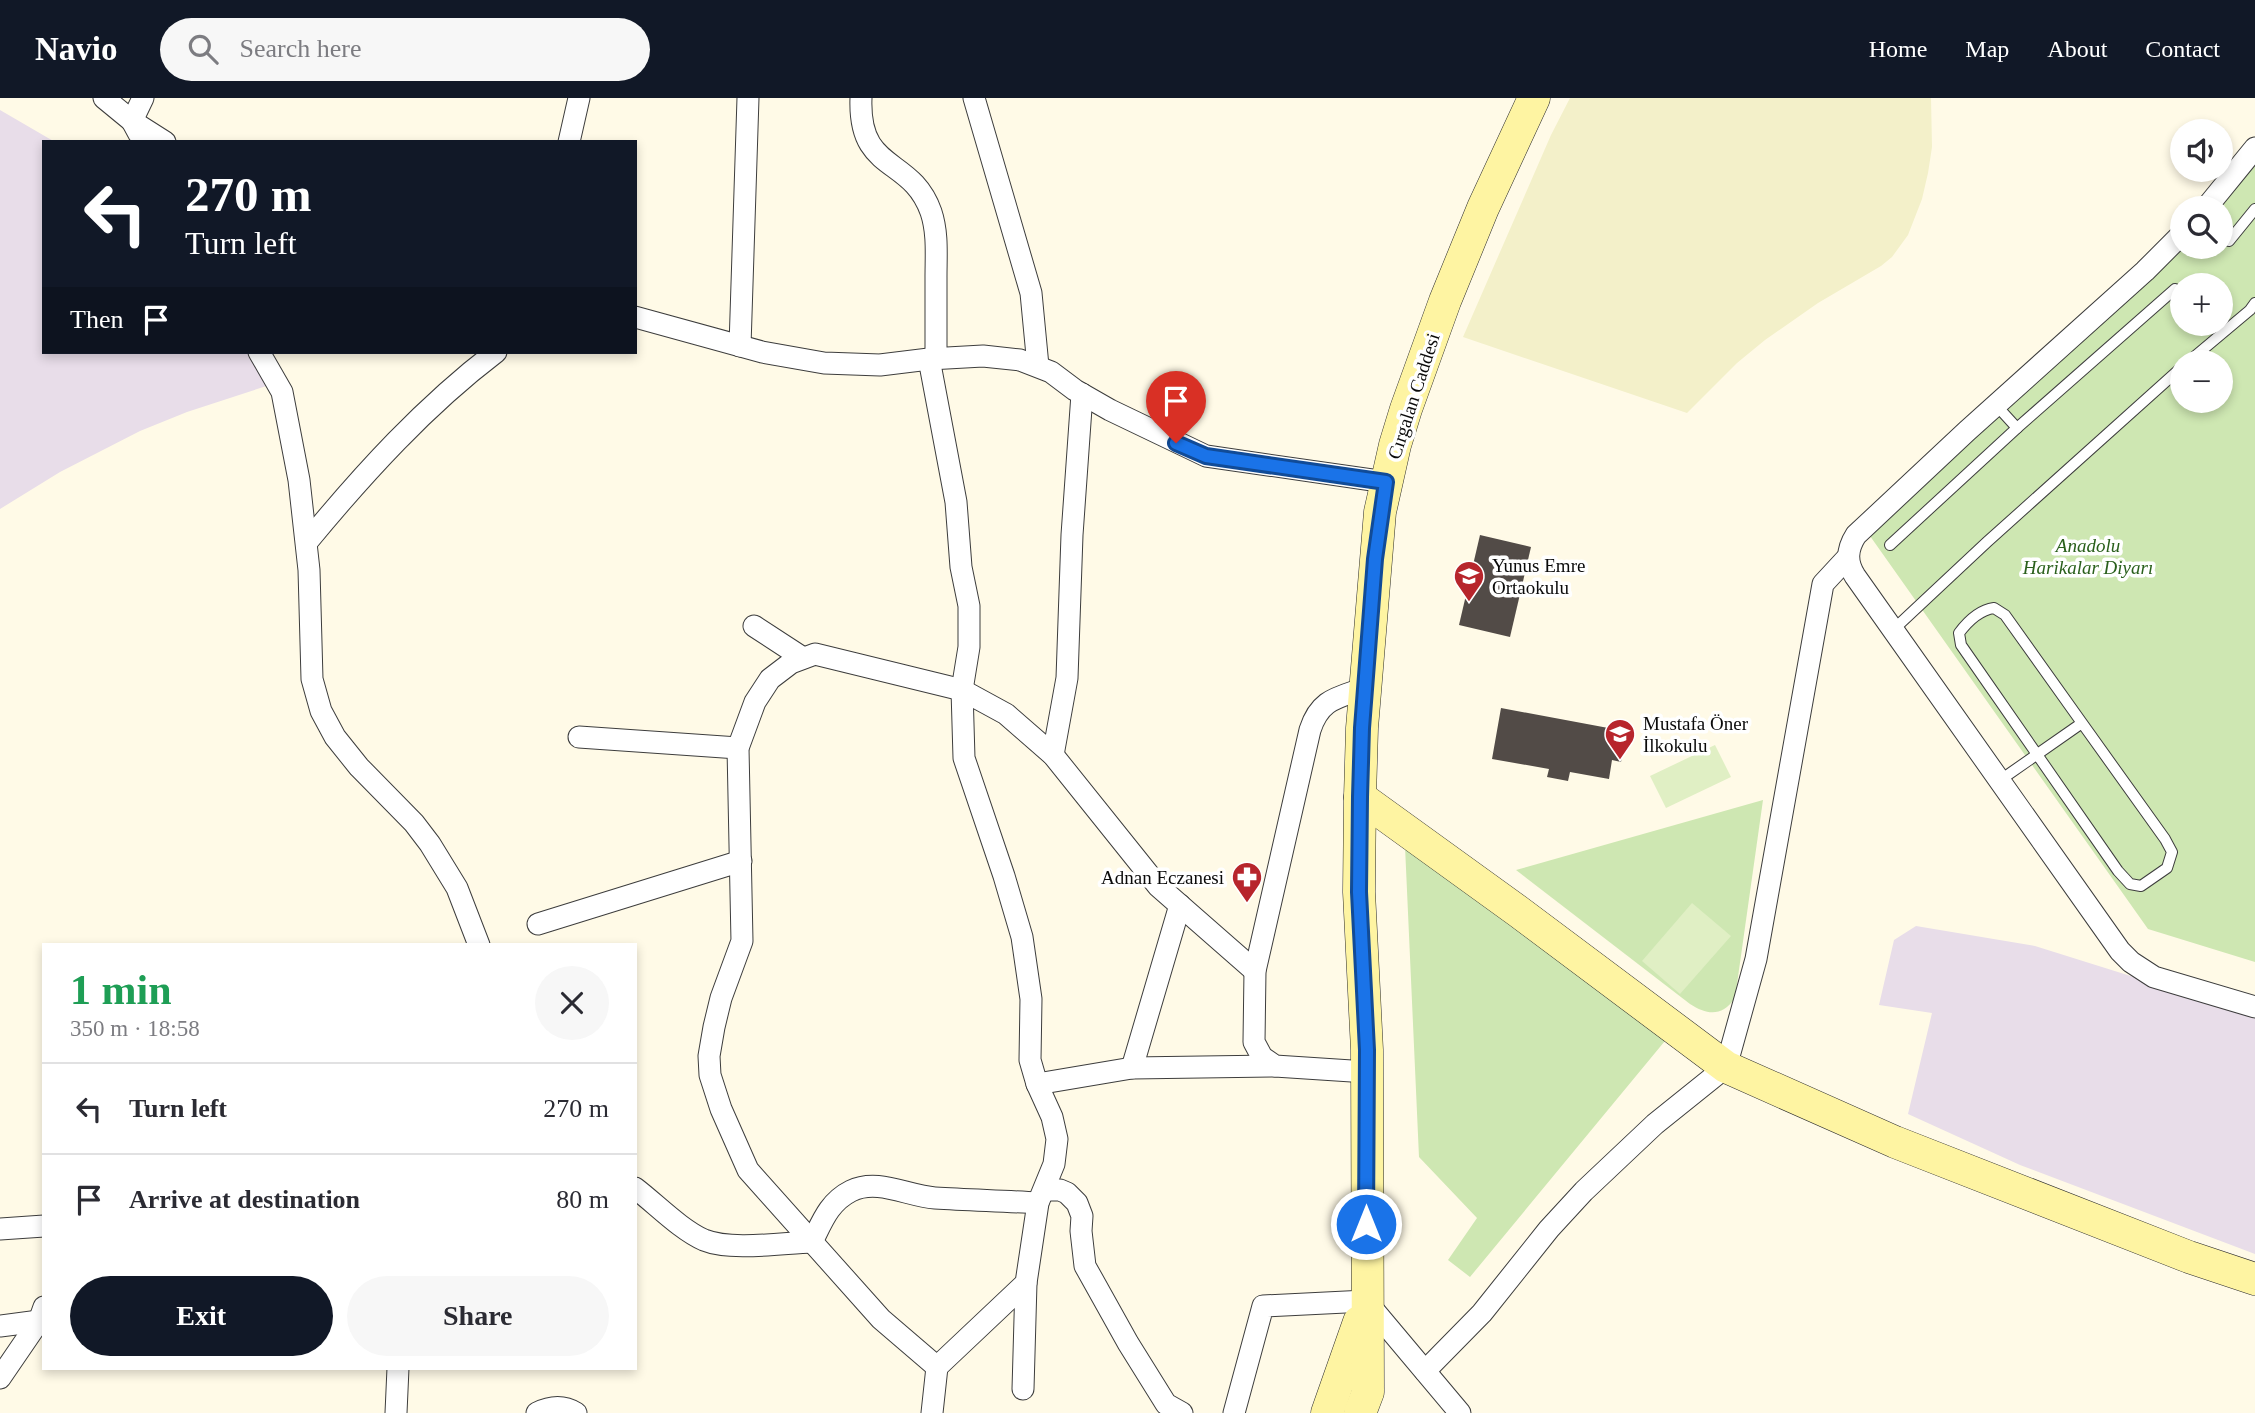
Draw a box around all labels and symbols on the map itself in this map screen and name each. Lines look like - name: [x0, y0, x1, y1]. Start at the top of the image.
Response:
- street label: Cırgalan Caddesi: [1383, 331, 1444, 462]
- pin: [1146, 371, 1206, 443]
- park label: Anadolu Harikalar Diyarı: [2022, 535, 2153, 578]
- place label: Yunus Emre Ortaokulu: [1492, 555, 1585, 598]
- school or university icon: Yunus Emre Ortaokulu: [1452, 559, 1486, 603]
- place label: Mustafa Öner İlkokulu: [1643, 713, 1749, 756]
- school or university icon: Mustafa Öner İlkokulu: [1603, 717, 1637, 761]
- pharmacy icon: Adnan Eczanesi: [1230, 860, 1264, 904]
- place label: Adnan Eczanesi: [1101, 867, 1224, 888]
- position arrow: [1329, 1187, 1403, 1261]

